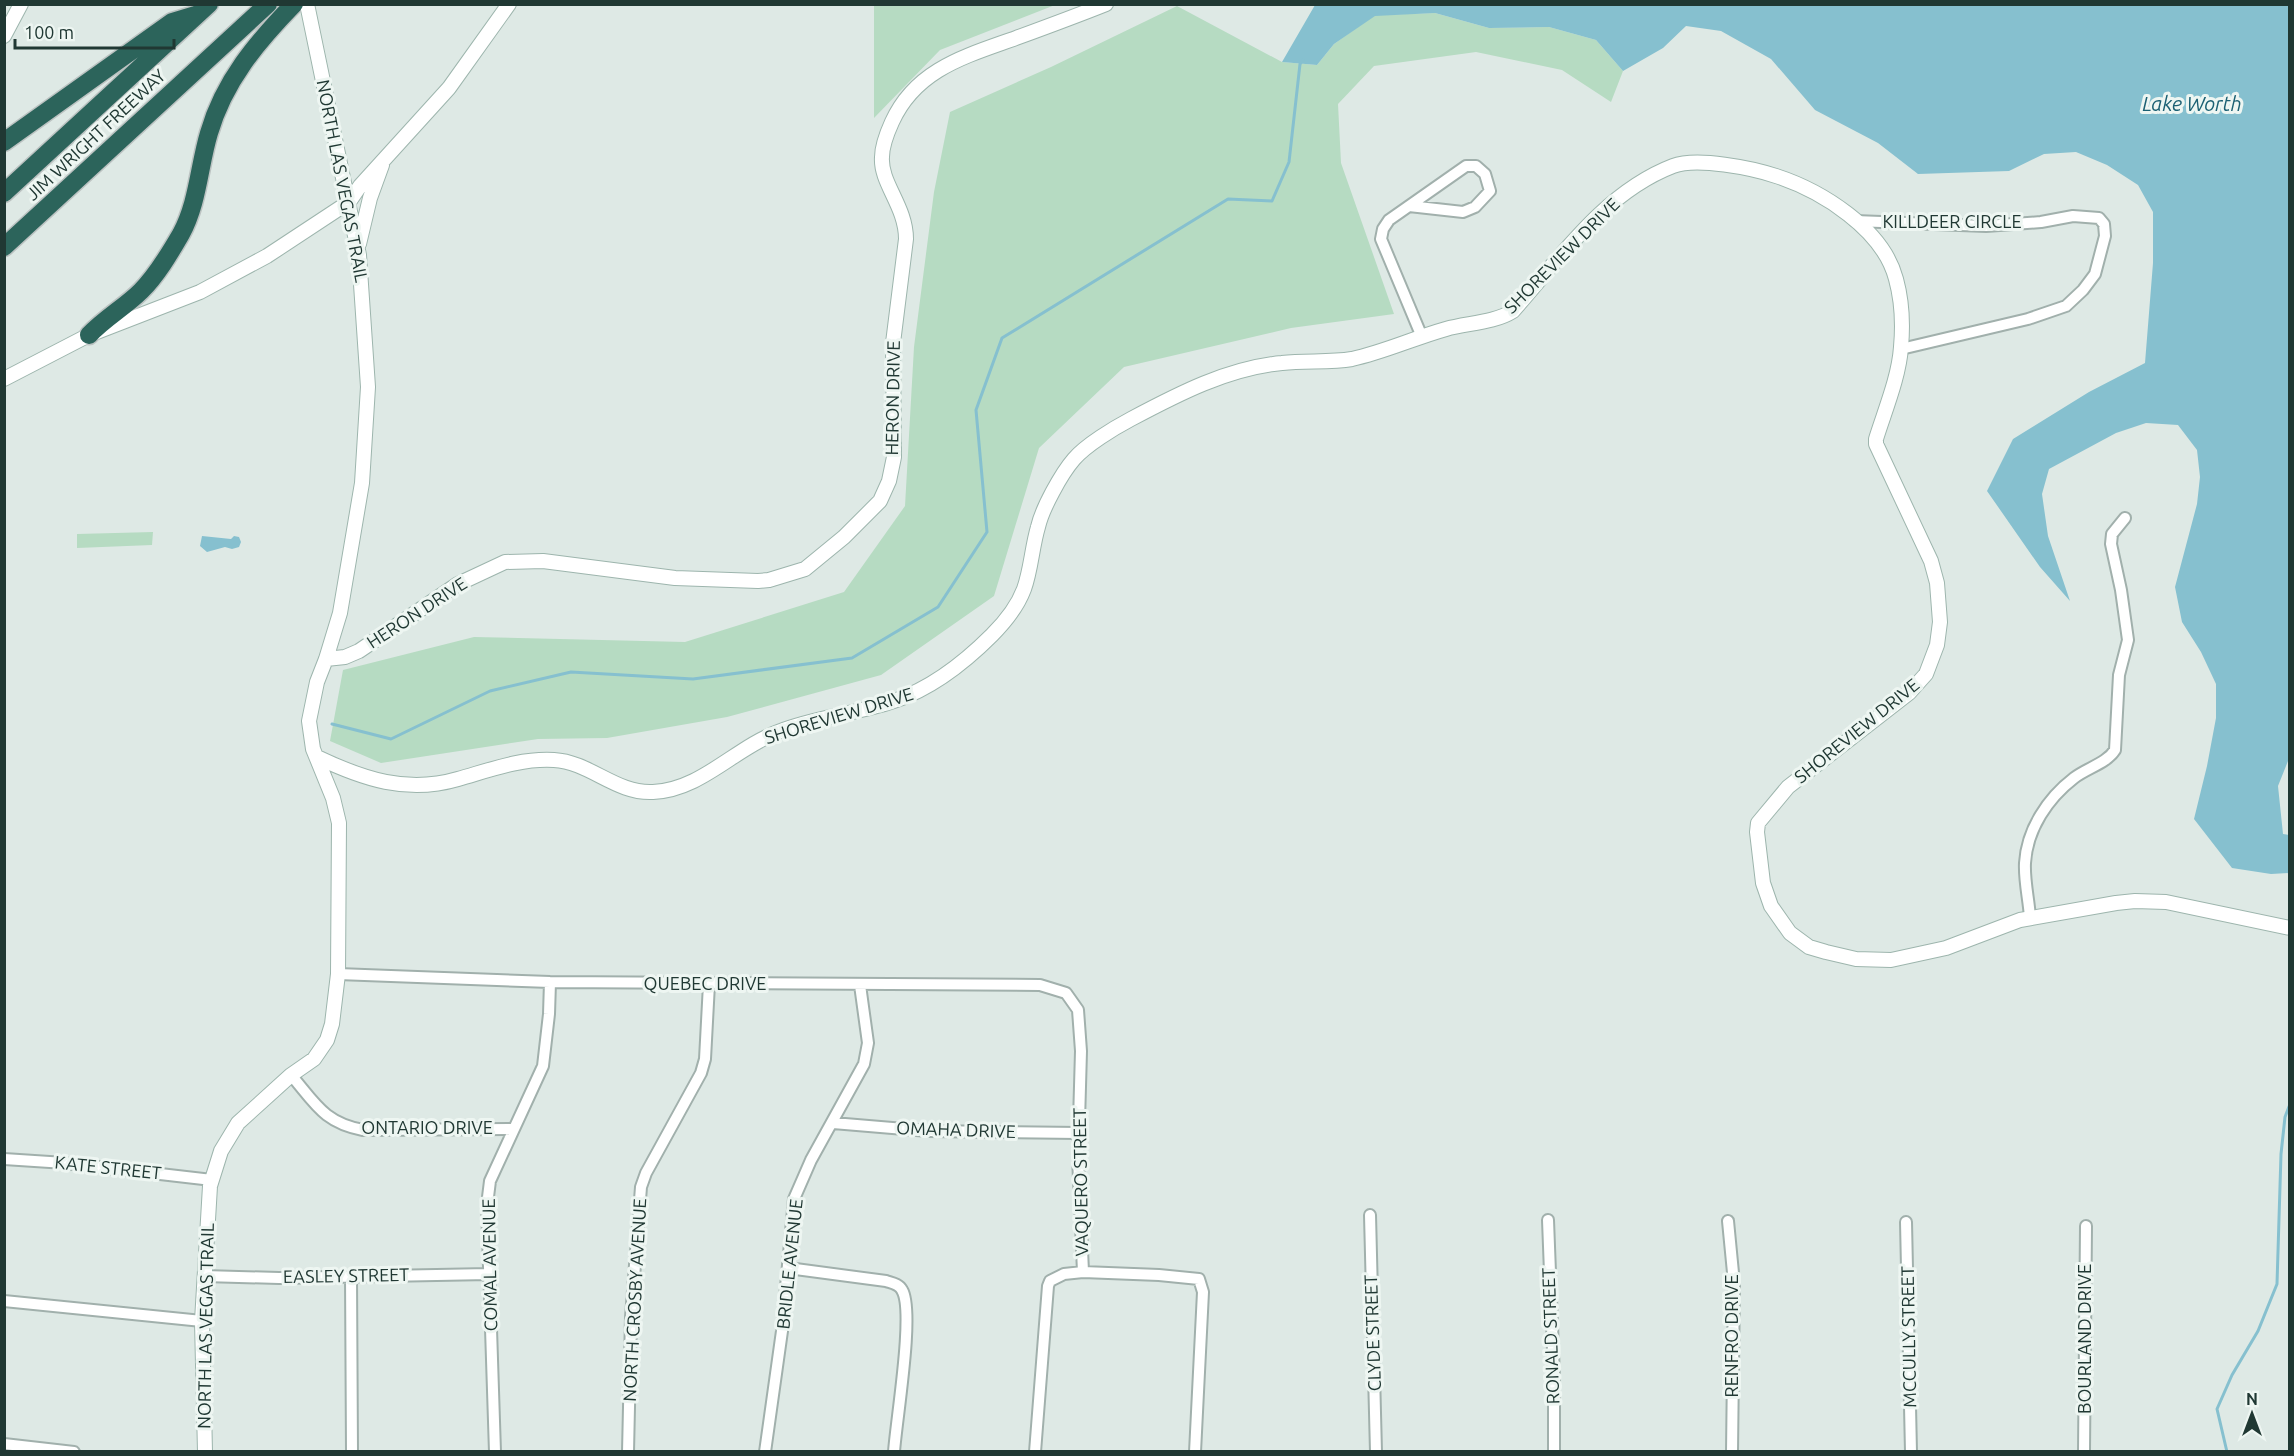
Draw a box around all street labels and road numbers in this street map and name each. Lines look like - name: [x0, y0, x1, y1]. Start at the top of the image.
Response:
- street label: JIM WRIGHT FREEWAY: [22, 64, 169, 204]
- street label: NORTH LAS VEGAS TRAIL: [314, 78, 372, 284]
- street label: SHOREVIEW DRIVE: [1500, 194, 1623, 317]
- street label: KILLDEER CIRCLE: [1882, 211, 2022, 231]
- street label: HERON DRIVE: [881, 340, 903, 456]
- street label: HERON DRIVE: [363, 572, 470, 652]
- street label: SHOREVIEW DRIVE: [1790, 674, 1923, 787]
- street label: SHOREVIEW DRIVE: [762, 683, 915, 747]
- street label: QUEBEC DRIVE: [644, 973, 766, 994]
- street label: VAQUERO STREET: [1069, 1108, 1092, 1256]
- street label: ONTARIO DRIVE: [361, 1117, 493, 1137]
- street label: OMAHA DRIVE: [896, 1117, 1016, 1141]
- street label: KATE STREET: [54, 1151, 163, 1183]
- street label: COMAL AVENUE: [478, 1198, 500, 1332]
- street label: NORTH CROSBY AVENUE: [619, 1198, 649, 1402]
- street label: BRIDLE AVENUE: [772, 1198, 806, 1330]
- street label: NORTH LAS VEGAS TRAIL: [193, 1223, 217, 1429]
- street label: EASLEY STREET: [283, 1264, 409, 1286]
- street label: BOURLAND DRIVE: [2074, 1264, 2094, 1414]
- street label: MCCULLY STREET: [1897, 1266, 1919, 1408]
- street label: RONALD STREET: [1538, 1267, 1562, 1405]
- street label: CLYDE STREET: [1360, 1274, 1384, 1392]
- street label: RENFRO DRIVE: [1721, 1274, 1741, 1398]

